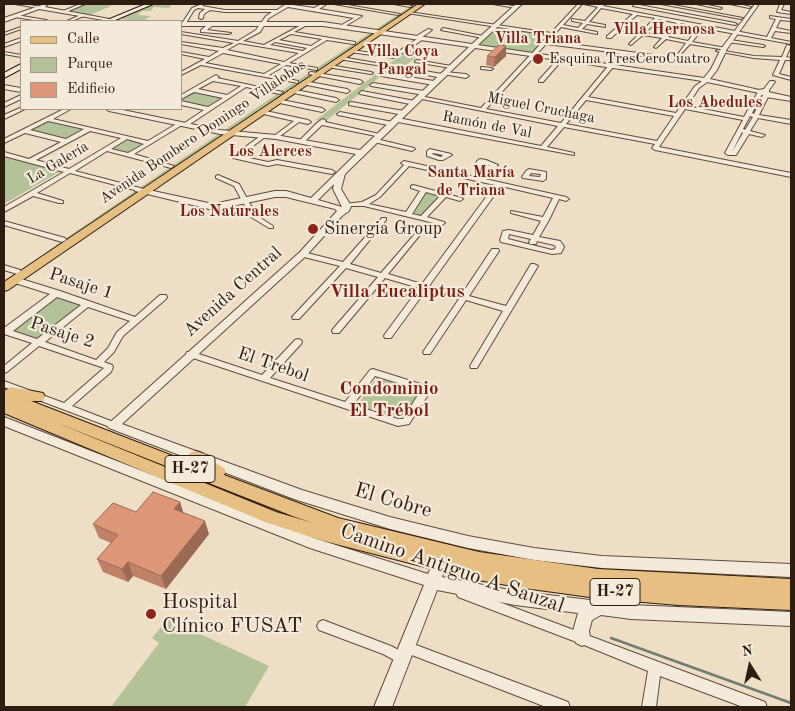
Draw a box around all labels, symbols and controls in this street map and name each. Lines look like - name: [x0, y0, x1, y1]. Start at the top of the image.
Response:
- legend: [20, 20, 182, 110]
- district label: Villa Hermosa: [613, 20, 715, 40]
- district label: Villa Triana: [495, 29, 581, 49]
- text: Calle: [67, 32, 99, 47]
- district label: Villa Coya Pangal: [365, 42, 439, 80]
- place label: Esquina TresCeroCuatro: [549, 50, 710, 68]
- marker: Esquina TresCeroCuatro: [531, 52, 545, 66]
- street label: Avenida Bombero Domingo Villalobos: [96, 56, 310, 208]
- text: Parque: [67, 57, 113, 72]
- text: Edificio: [67, 82, 115, 97]
- street label: Miguel Cruchaga: [485, 89, 597, 127]
- district label: Los Abedules: [668, 93, 762, 113]
- street label: Ramón de Val: [441, 108, 533, 142]
- street label: La Galería: [24, 138, 92, 188]
- district label: Los Alerces: [228, 142, 312, 162]
- district label: Santa María de Triana: [427, 163, 515, 201]
- district label: Los Naturales: [179, 202, 279, 222]
- place label: Sinergia Group: [324, 218, 442, 240]
- marker: Sinergia Group: [306, 222, 320, 236]
- street label: Avenida Central: [179, 242, 287, 342]
- street label: Pasaje 1: [46, 263, 116, 305]
- district label: Villa Eucaliptus: [329, 281, 465, 303]
- street label: Pasaje 2: [27, 312, 97, 354]
- street label: El Trebol: [235, 343, 311, 387]
- district label: Condominio El Trébol: [339, 378, 439, 422]
- road number: H-27: [165, 456, 215, 482]
- street label: El Cobre: [351, 478, 435, 524]
- street label: Camino Antiguo A Sauzal: [337, 519, 567, 619]
- road number: H-27: [590, 578, 640, 606]
- place label: Hospital Clínico FUSAT: [162, 589, 302, 639]
- marker: Hospital Clínico FUSAT: [144, 607, 158, 621]
- north arrow: [725, 641, 775, 691]
- text: N: [741, 643, 754, 659]

